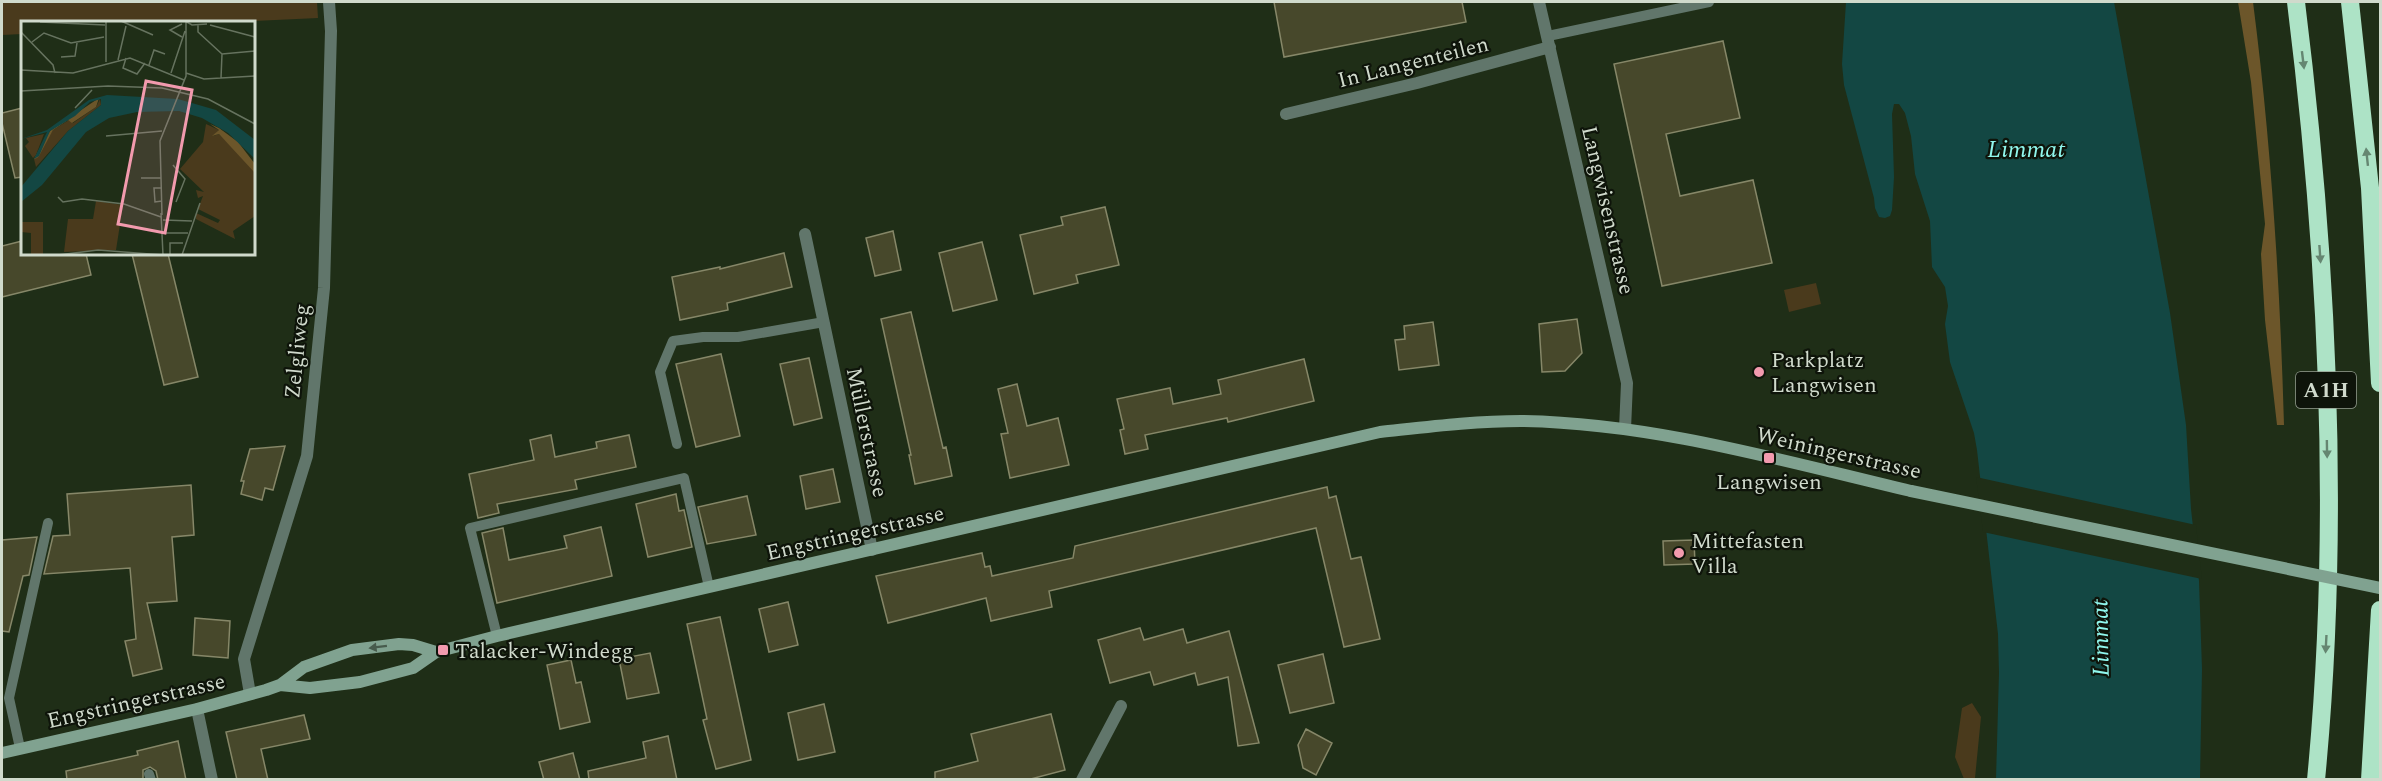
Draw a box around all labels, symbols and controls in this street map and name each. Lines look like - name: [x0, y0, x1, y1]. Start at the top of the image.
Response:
- inset map: [21, 21, 255, 255]
- street label: In Langenteilen: [1334, 28, 1492, 97]
- one-way arrow: [2298, 50, 2308, 69]
- street label: Langwisenstrasse: [1572, 123, 1643, 298]
- water label: Limmat: [1987, 132, 2065, 168]
- one-way arrow: [2362, 147, 2372, 166]
- one-way arrow: [2316, 244, 2325, 263]
- street label: Zelgliweg: [276, 302, 319, 400]
- place label: Parkplatz Langwisen: [1771, 344, 1877, 402]
- street label: Müllerstrasse: [837, 364, 896, 500]
- marker: Parkplatz Langwisen: [1752, 365, 1766, 379]
- road number: A1H: [2296, 372, 2356, 408]
- street label: Weiningerstrasse: [1753, 418, 1925, 488]
- one-way arrow: [2323, 439, 2332, 458]
- marker: Langwisen: [1762, 451, 1776, 465]
- place label: Langwisen: [1716, 466, 1822, 499]
- street label: Engstringerstrasse: [763, 497, 948, 570]
- place label: Mittefasten Villa: [1691, 525, 1804, 583]
- marker: Mittefasten Villa: [1672, 546, 1686, 560]
- water label: Limmat: [2082, 599, 2120, 677]
- one-way arrow: [2321, 634, 2330, 653]
- place label: Talacker-Windegg: [455, 635, 634, 668]
- one-way arrow: [369, 642, 388, 651]
- marker: Talacker-Windegg: [436, 643, 450, 657]
- street label: Engstringerstrasse: [44, 665, 229, 738]

